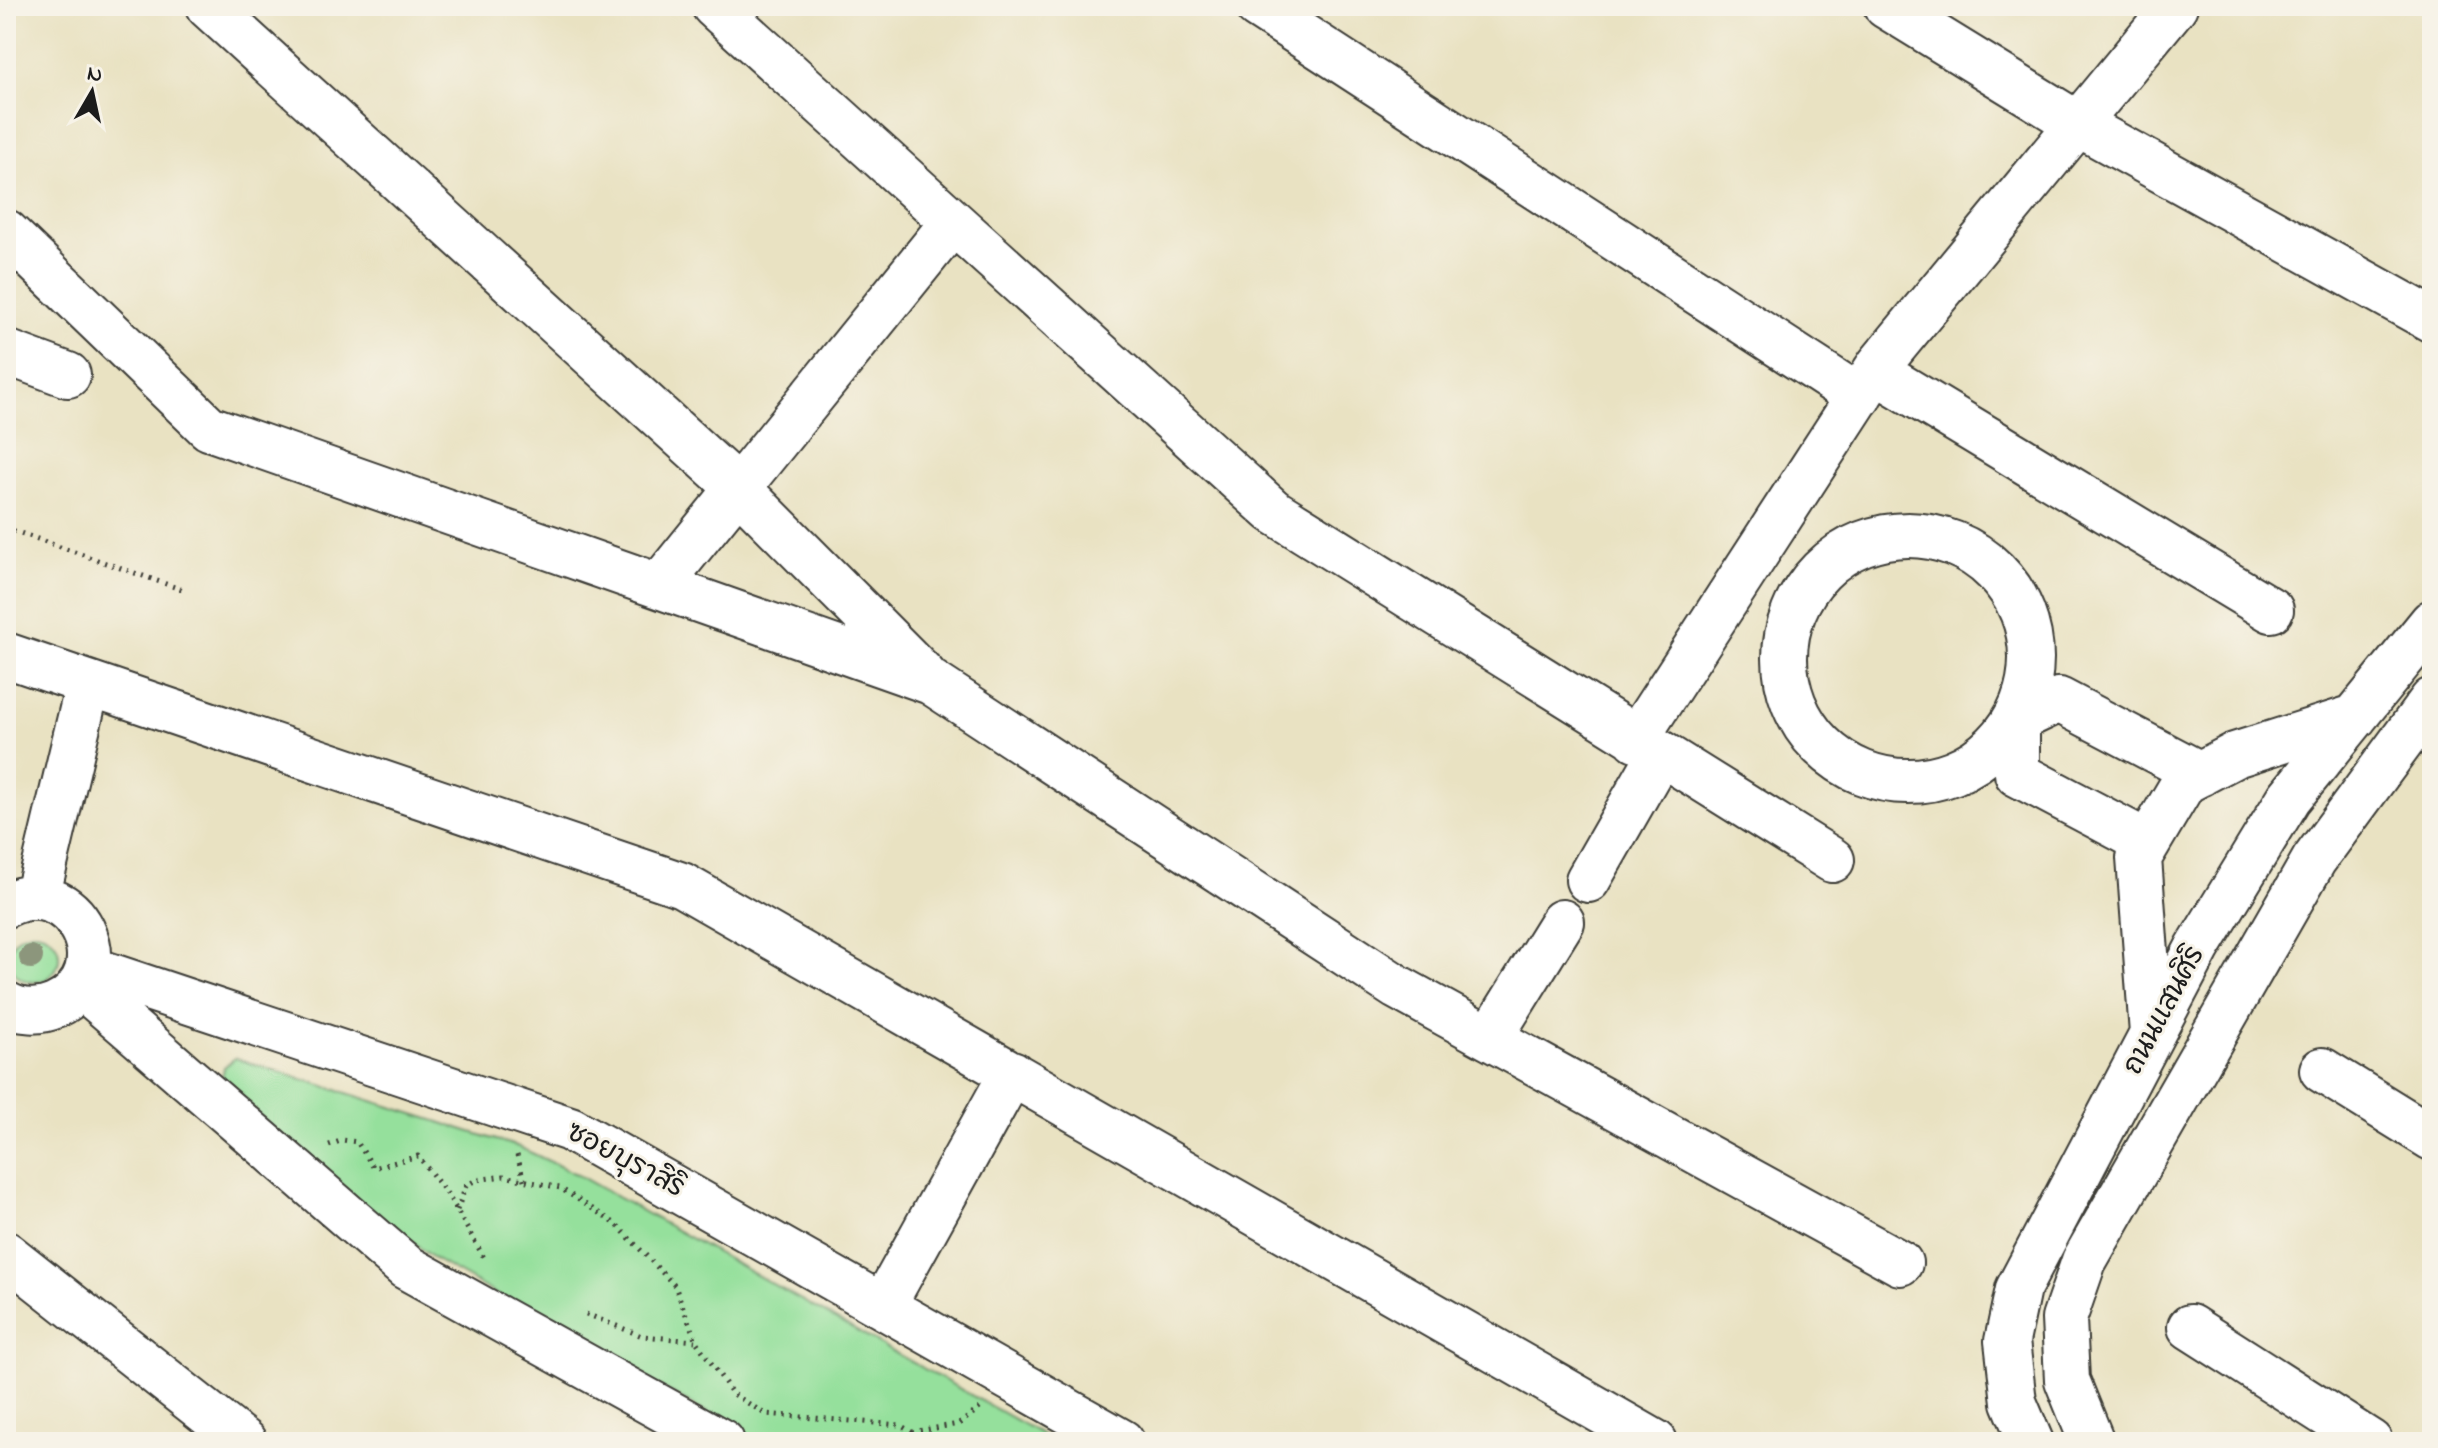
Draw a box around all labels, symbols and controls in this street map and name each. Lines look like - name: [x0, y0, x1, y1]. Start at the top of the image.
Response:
- north arrow: [52, 52, 132, 132]
- text: N: [85, 58, 105, 92]
- street label: ถนนแสนศิริ: [2114, 939, 2216, 1083]
- street label: ซอยบุราสิริ: [558, 1113, 692, 1209]

